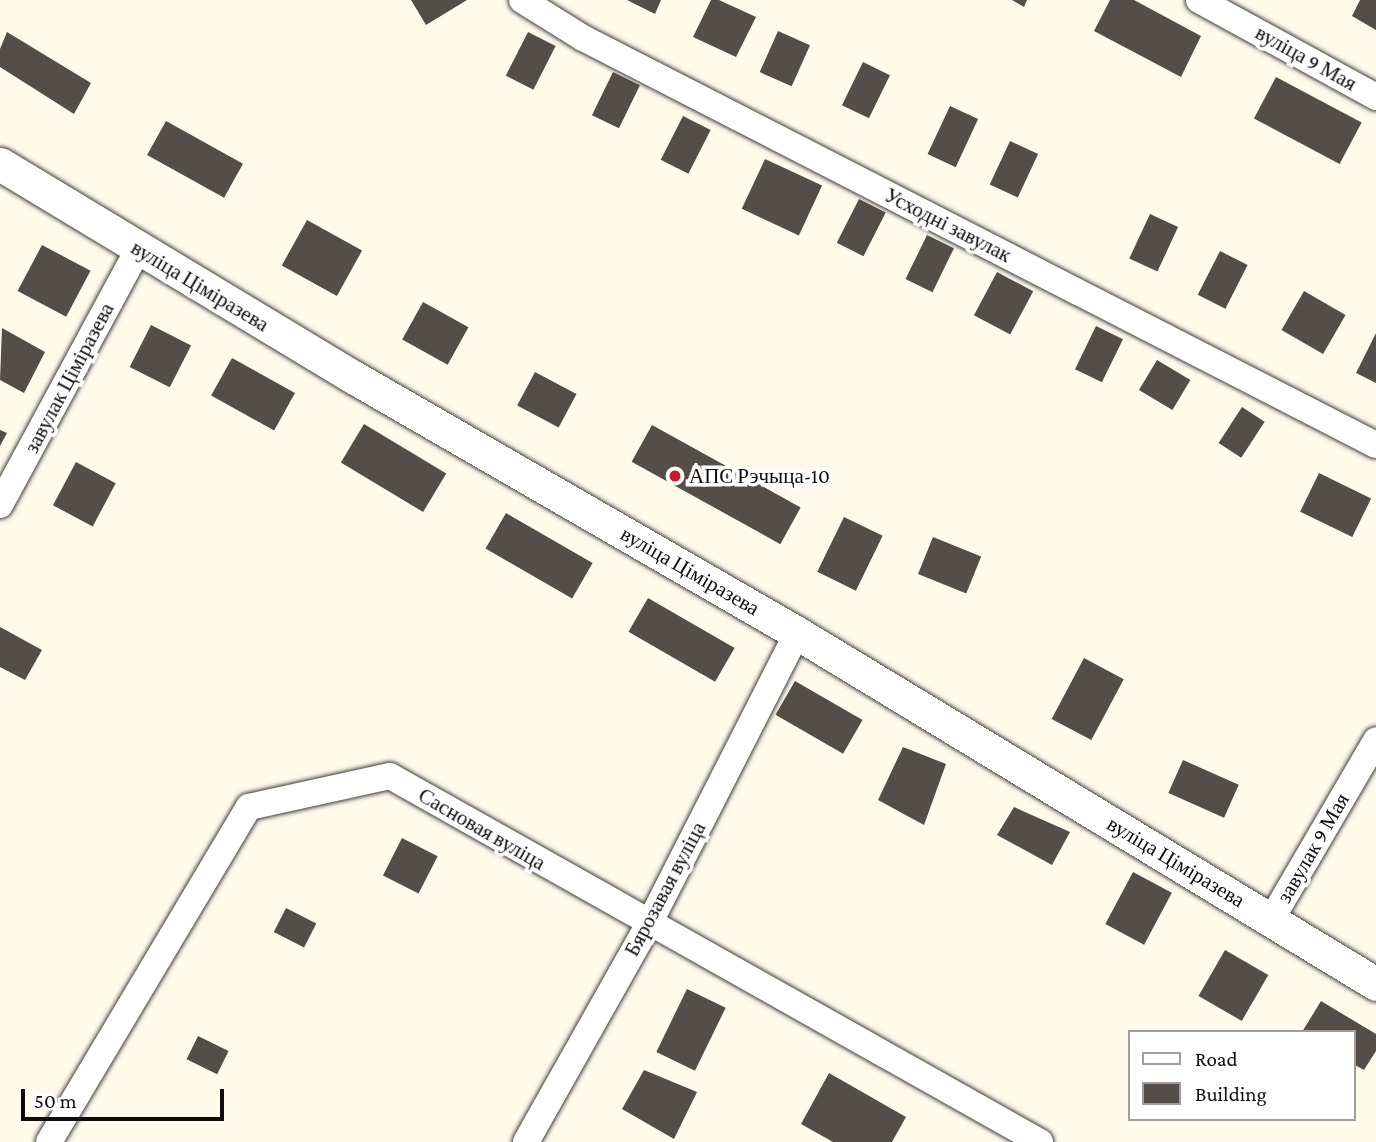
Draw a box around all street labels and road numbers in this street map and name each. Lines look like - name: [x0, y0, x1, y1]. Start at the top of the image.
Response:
- street label: вуліца 9 Мая: [1251, 20, 1361, 96]
- street label: Усходні завулак: [880, 182, 1016, 268]
- street label: вуліца Ціміразева: [127, 235, 273, 337]
- street label: завулак Ціміразева: [19, 298, 119, 458]
- street label: вуліца Ціміразева: [616, 521, 764, 621]
- street label: Сасновая вуліца: [414, 782, 550, 876]
- street label: завулак 9 Мая: [1271, 789, 1355, 907]
- street label: вуліца Ціміразева: [1103, 811, 1249, 913]
- street label: Бярозавая вуліца: [619, 818, 711, 960]

